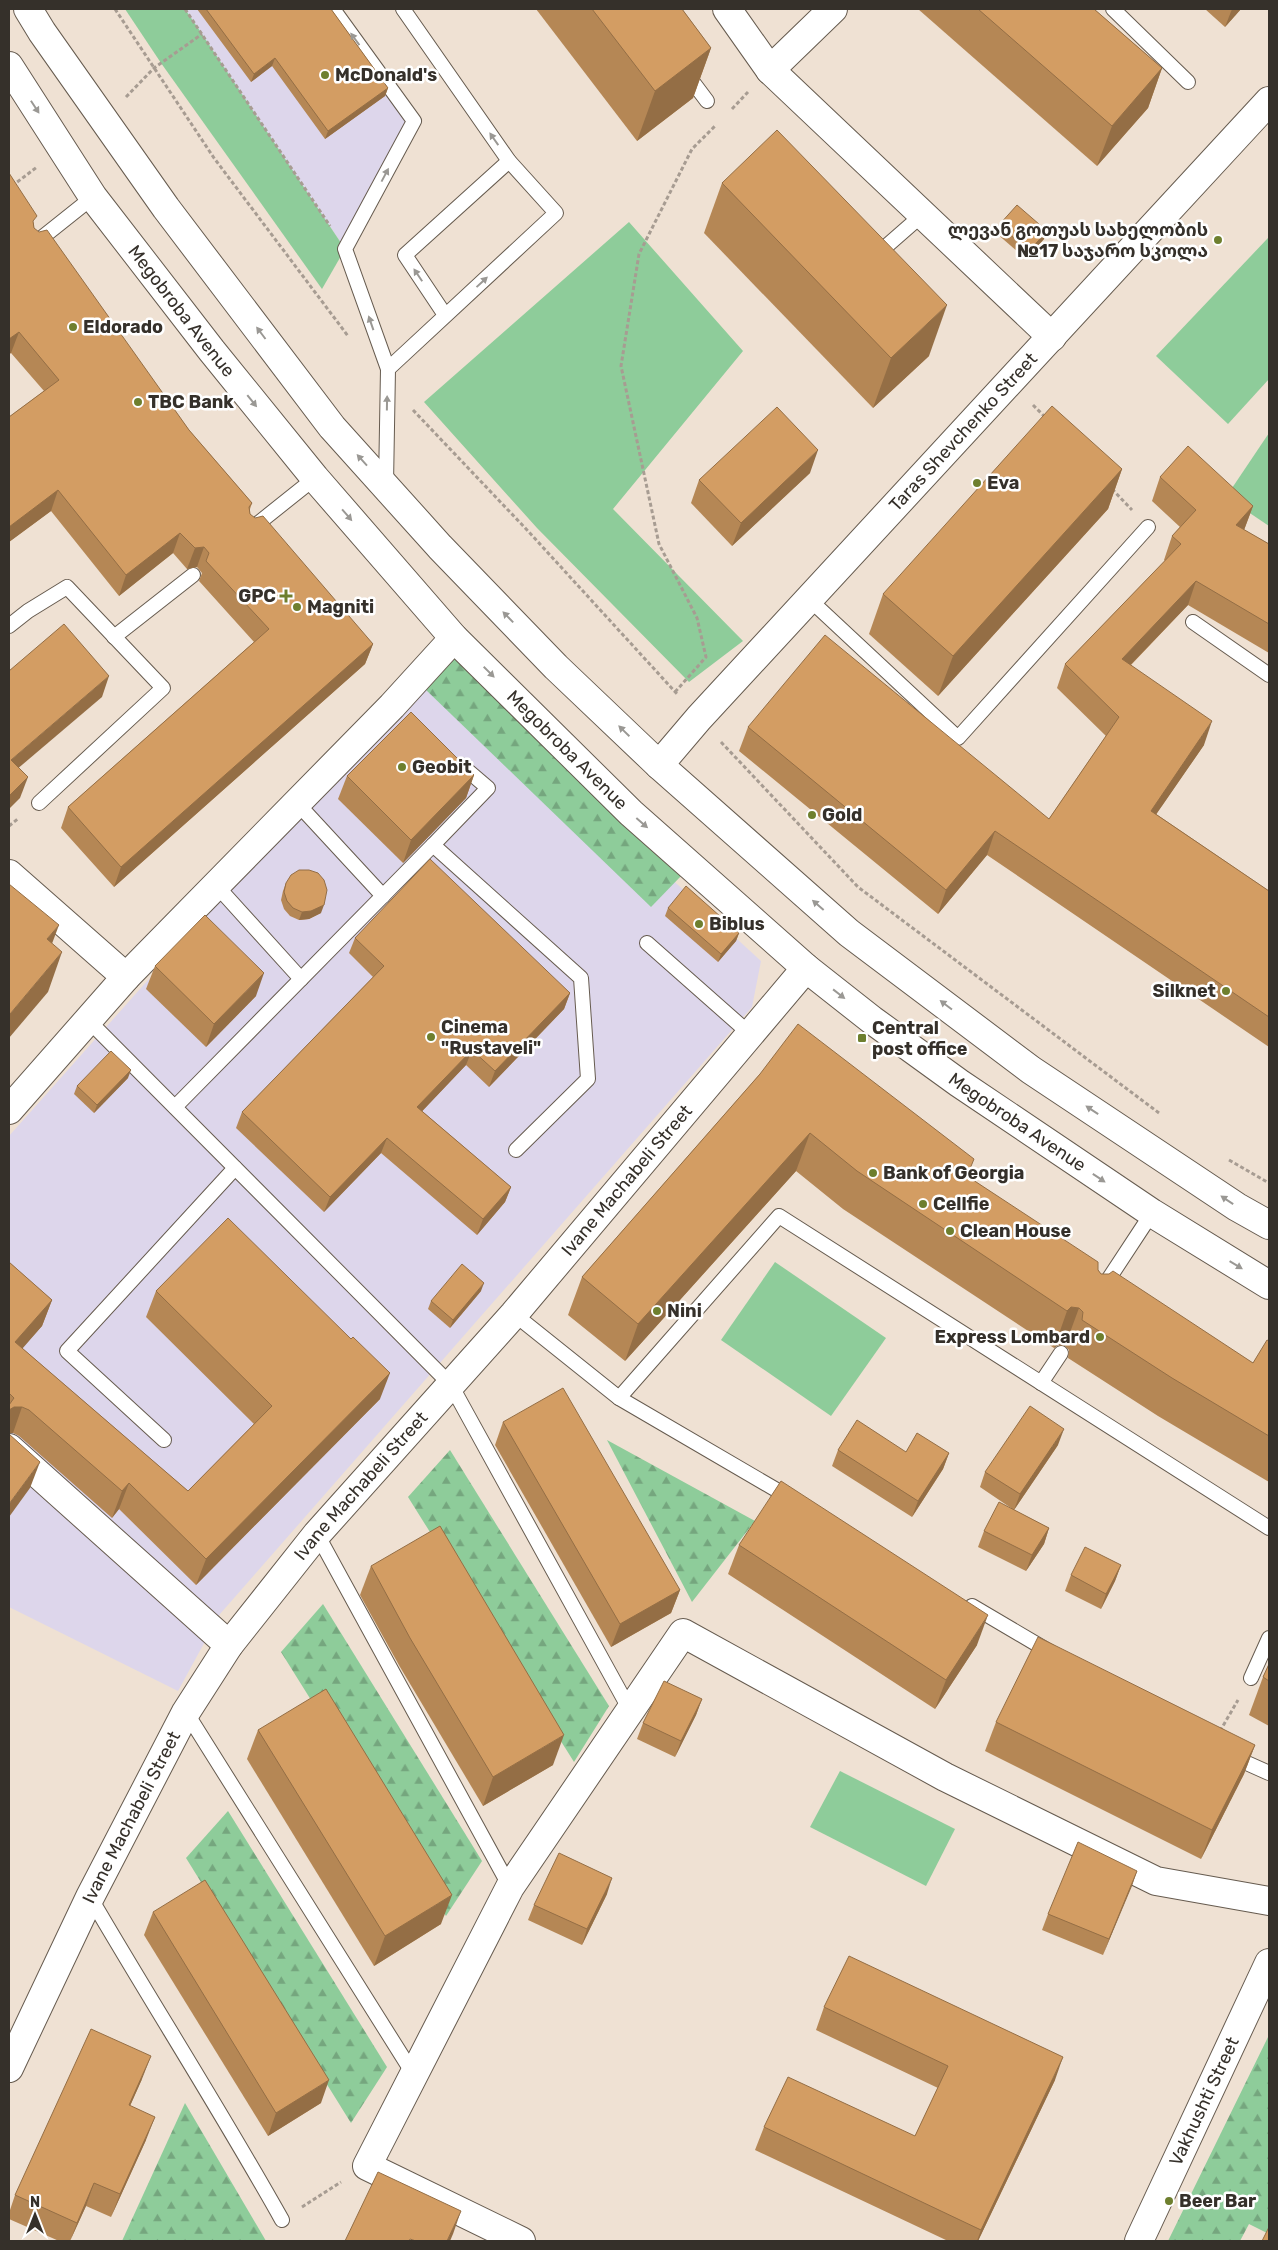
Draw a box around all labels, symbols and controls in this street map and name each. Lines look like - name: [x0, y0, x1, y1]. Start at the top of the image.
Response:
- one-way arrow: [350, 32, 360, 46]
- place label: McDonald's: [335, 64, 437, 86]
- marker: McDonald's: [319, 69, 331, 81]
- one-way arrow: [31, 101, 40, 114]
- one-way arrow: [489, 132, 499, 146]
- one-way arrow: [381, 168, 389, 183]
- place label: ლევან გოთუას სახელობის №17 საჯარო სკოლა: [948, 219, 1208, 262]
- marker: ლევან გოთუას სახელობის №17 საჯარო სკოლა: [1212, 234, 1224, 246]
- street label: Megobroba Avenue: [123, 241, 240, 381]
- one-way arrow: [414, 268, 423, 282]
- one-way arrow: [475, 276, 487, 288]
- place label: Eldorado: [83, 316, 163, 338]
- one-way arrow: [367, 316, 375, 331]
- marker: Eldorado: [67, 321, 79, 333]
- one-way arrow: [255, 327, 266, 340]
- street label: Taras Shevchenko Street: [884, 348, 1042, 516]
- place label: TBC Bank: [148, 391, 234, 413]
- one-way arrow: [247, 394, 258, 407]
- one-way arrow: [383, 395, 391, 411]
- marker: TBC Bank: [132, 396, 144, 408]
- one-way arrow: [356, 453, 367, 466]
- place label: Eva: [987, 472, 1019, 494]
- marker: Eva: [971, 477, 983, 489]
- one-way arrow: [341, 508, 353, 520]
- place label: GPC: [238, 585, 276, 607]
- marker: GPC: [280, 590, 292, 602]
- place label: Magniti: [307, 596, 374, 618]
- marker: Magniti: [291, 601, 303, 613]
- one-way arrow: [502, 612, 514, 624]
- one-way arrow: [483, 666, 495, 678]
- street label: Megobroba Avenue: [502, 686, 632, 814]
- one-way arrow: [618, 725, 630, 737]
- place label: Geobit: [412, 756, 472, 778]
- marker: Geobit: [396, 761, 408, 773]
- place label: Gold: [822, 804, 862, 826]
- marker: Gold: [806, 809, 818, 821]
- one-way arrow: [635, 817, 647, 829]
- one-way arrow: [812, 899, 824, 911]
- place label: Biblus: [709, 913, 765, 935]
- marker: Biblus: [693, 918, 705, 930]
- place label: Silknet: [1153, 980, 1216, 1002]
- marker: Silknet: [1220, 985, 1232, 997]
- one-way arrow: [832, 989, 845, 1000]
- one-way arrow: [940, 1000, 953, 1011]
- place label: Cinema "Rustaveli": [441, 1016, 541, 1059]
- place label: Central post office: [872, 1017, 968, 1060]
- marker: Cinema "Rustaveli": [425, 1031, 437, 1043]
- marker: Central post office: [856, 1032, 868, 1044]
- street label: Megobroba Avenue: [944, 1068, 1090, 1176]
- street label: Ivane Machabeli Street: [557, 1100, 697, 1261]
- one-way arrow: [1085, 1105, 1099, 1115]
- place label: Bank of Georgia: [883, 1162, 1024, 1184]
- marker: Bank of Georgia: [867, 1167, 879, 1179]
- one-way arrow: [1092, 1173, 1106, 1183]
- place label: Cellfie: [933, 1193, 990, 1215]
- one-way arrow: [1221, 1195, 1234, 1205]
- marker: Cellfie: [917, 1198, 929, 1210]
- place label: Clean House: [960, 1220, 1071, 1242]
- marker: Clean House: [944, 1225, 956, 1237]
- one-way arrow: [1230, 1261, 1243, 1270]
- place label: Nini: [667, 1300, 702, 1322]
- marker: Nini: [651, 1305, 663, 1317]
- place label: Express Lombard: [934, 1326, 1090, 1348]
- marker: Express Lombard: [1094, 1331, 1106, 1343]
- street label: Ivane Machabeli Street: [289, 1407, 432, 1565]
- street label: Ivane Machabeli Street: [78, 1727, 185, 1907]
- street label: Vakhushti Street: [1165, 2034, 1244, 2169]
- north arrow: [10, 2190, 60, 2240]
- place label: Beer Bar: [1179, 2190, 1256, 2212]
- text: N: [30, 2194, 40, 2211]
- marker: Beer Bar: [1163, 2195, 1175, 2207]

